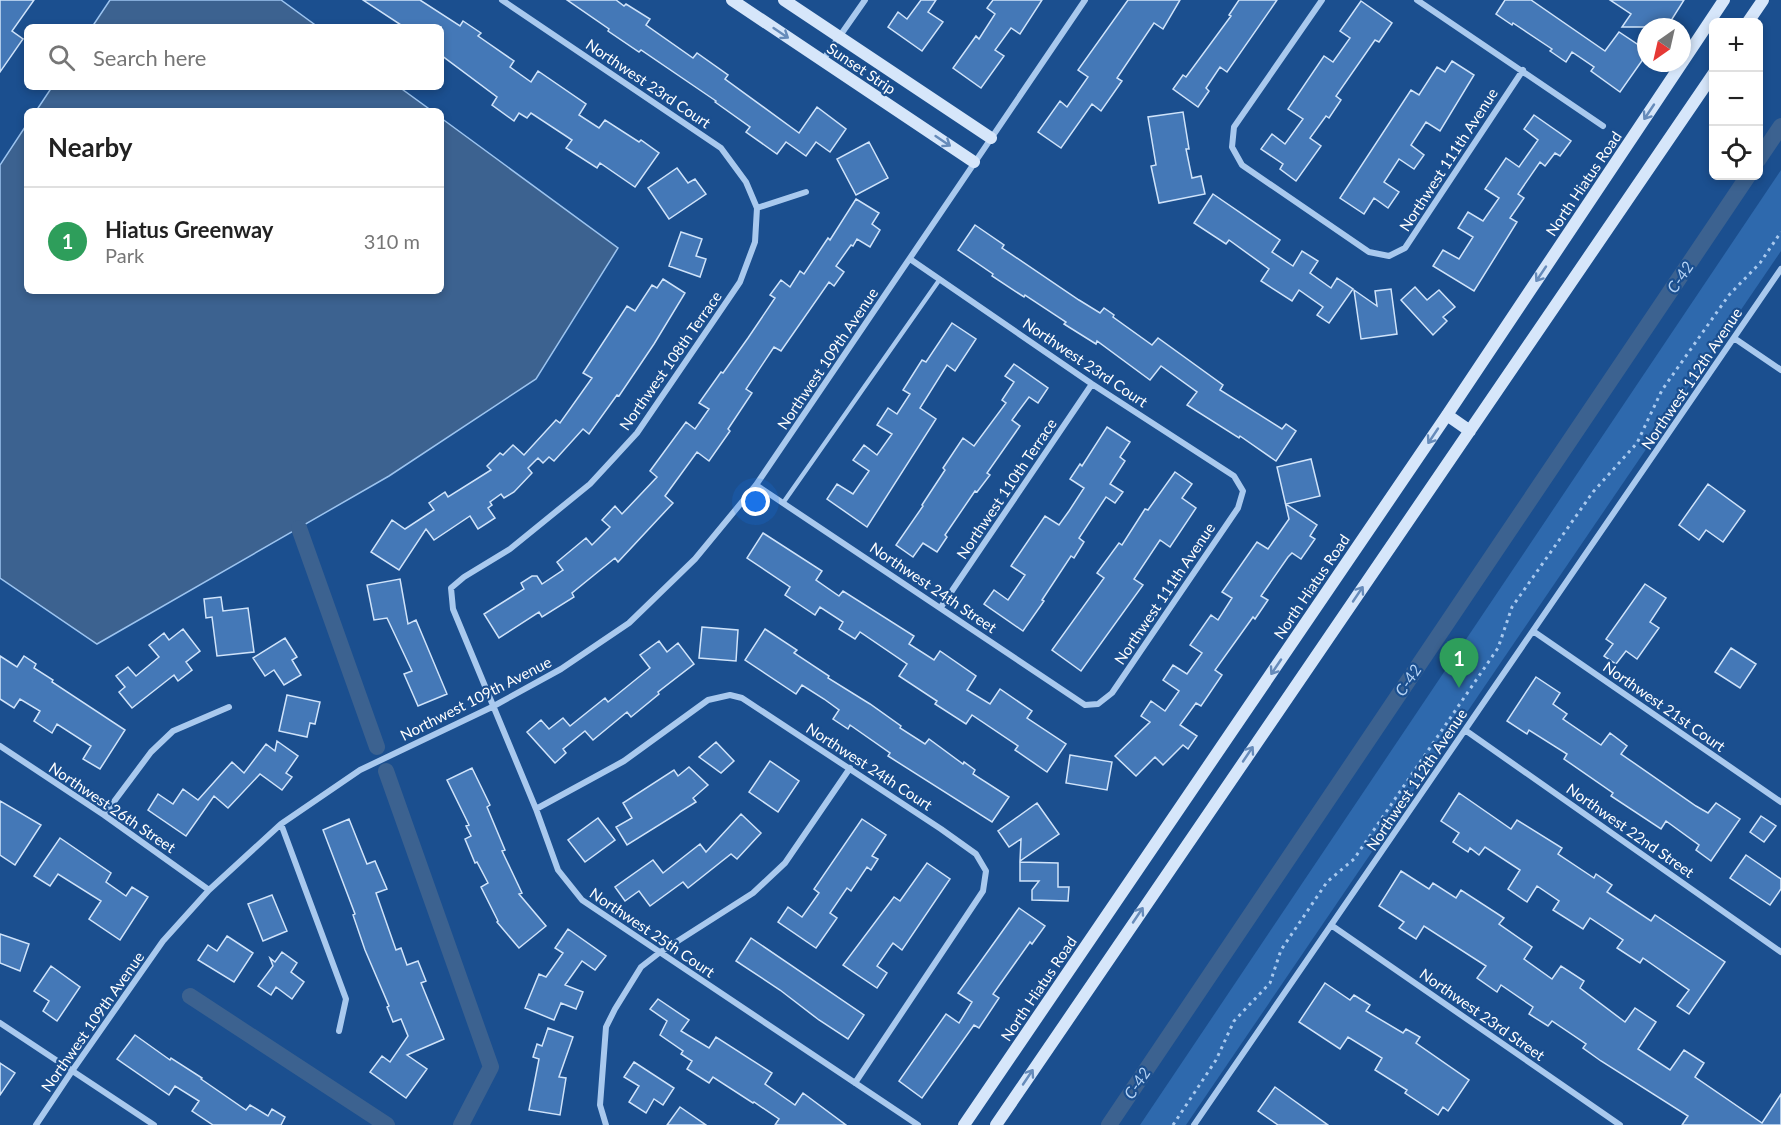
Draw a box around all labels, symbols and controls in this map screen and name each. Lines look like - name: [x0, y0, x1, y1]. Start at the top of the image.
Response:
- north arrow: [1637, 18, 1691, 72]
- map controls: [1709, 18, 1763, 180]
- button: +: [1709, 18, 1763, 72]
- search box: [24, 24, 444, 90]
- one-way arrow: [772, 27, 788, 39]
- street label: Northwest 23rd Court: [583, 35, 715, 132]
- street label: Sunset Strip: [824, 39, 899, 98]
- icon: search: [45, 41, 78, 74]
- text: Search here: [93, 44, 206, 71]
- button: −: [1709, 72, 1763, 126]
- street label: Northwest 111th Avenue: [1395, 84, 1501, 234]
- one-way arrow: [1643, 103, 1656, 120]
- button: locate: [1709, 126, 1763, 180]
- street label: North Hiatus Road: [1541, 128, 1625, 239]
- text: Nearby: [48, 131, 133, 163]
- one-way arrow: [934, 135, 950, 147]
- text: Hiatus Greenway: [105, 216, 273, 243]
- text: 1: [62, 229, 73, 253]
- text: 310 m: [364, 229, 420, 253]
- text: Park: [105, 243, 144, 267]
- water label: C-42: [1662, 257, 1697, 296]
- one-way arrow: [1535, 265, 1547, 282]
- street label: Northwest 109th Avenue: [773, 284, 881, 433]
- street label: Northwest 108th Terrace: [615, 287, 725, 433]
- street label: Northwest 112th Avenue: [1637, 304, 1745, 453]
- street label: Northwest 23rd Court: [1020, 314, 1152, 411]
- street label: Northwest 110th Terrace: [952, 415, 1060, 562]
- one-way arrow: [1427, 427, 1439, 444]
- your location: [741, 487, 770, 516]
- street label: Northwest 111th Avenue: [1110, 519, 1218, 668]
- street label: North Hiatus Road: [1269, 531, 1353, 642]
- street label: Northwest 24th Street: [867, 538, 1001, 637]
- one-way arrow: [1352, 586, 1364, 602]
- pin: 1: [1440, 638, 1478, 688]
- street label: Northwest 109th Avenue: [397, 652, 554, 744]
- street label: Northwest 21st Court: [1600, 657, 1730, 755]
- one-way arrow: [1270, 658, 1282, 674]
- water label: C-42: [1390, 660, 1425, 699]
- street label: Northwest 112th Avenue: [1362, 705, 1470, 854]
- street label: Northwest 24th Court: [803, 719, 937, 814]
- one-way arrow: [1242, 747, 1254, 763]
- street label: Northwest 26th Street: [46, 758, 180, 857]
- street label: Northwest 22nd Street: [1563, 779, 1698, 881]
- street label: Northwest 25th Court: [587, 884, 719, 981]
- one-way arrow: [1132, 908, 1144, 924]
- street label: North Hiatus Road: [996, 933, 1080, 1044]
- street label: Northwest 109th Avenue: [37, 948, 148, 1095]
- street label: Northwest 23rd Street: [1417, 964, 1549, 1064]
- water label: C-42: [1119, 1063, 1154, 1102]
- one-way arrow: [1022, 1068, 1035, 1085]

